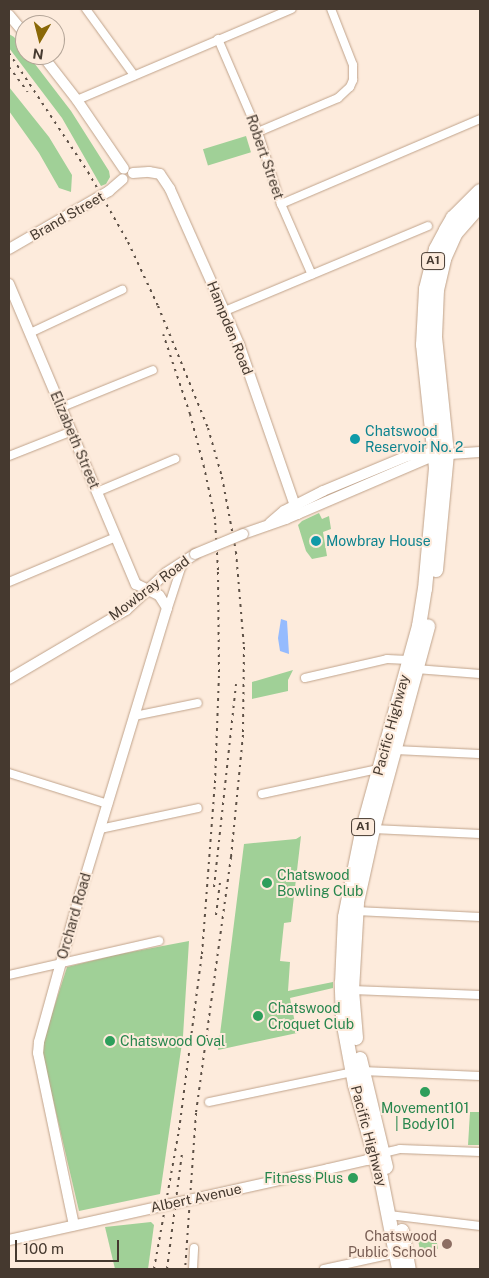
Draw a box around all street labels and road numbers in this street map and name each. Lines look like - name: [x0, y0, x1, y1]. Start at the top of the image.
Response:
- street label: Robert Street: [243, 112, 287, 202]
- street label: Brand Street: [27, 188, 107, 244]
- road number: A1: [420, 252, 446, 270]
- street label: Hampden Road: [204, 279, 256, 377]
- street label: Elizabeth Street: [47, 389, 103, 491]
- street label: Mowbray Road: [106, 552, 192, 624]
- street label: Pacific Highway: [369, 673, 413, 777]
- road number: A1: [350, 818, 376, 836]
- street label: Orchard Road: [54, 871, 94, 961]
- street label: Pacific Highway: [347, 1084, 391, 1188]
- street label: Albert Avenue: [149, 1180, 243, 1216]

